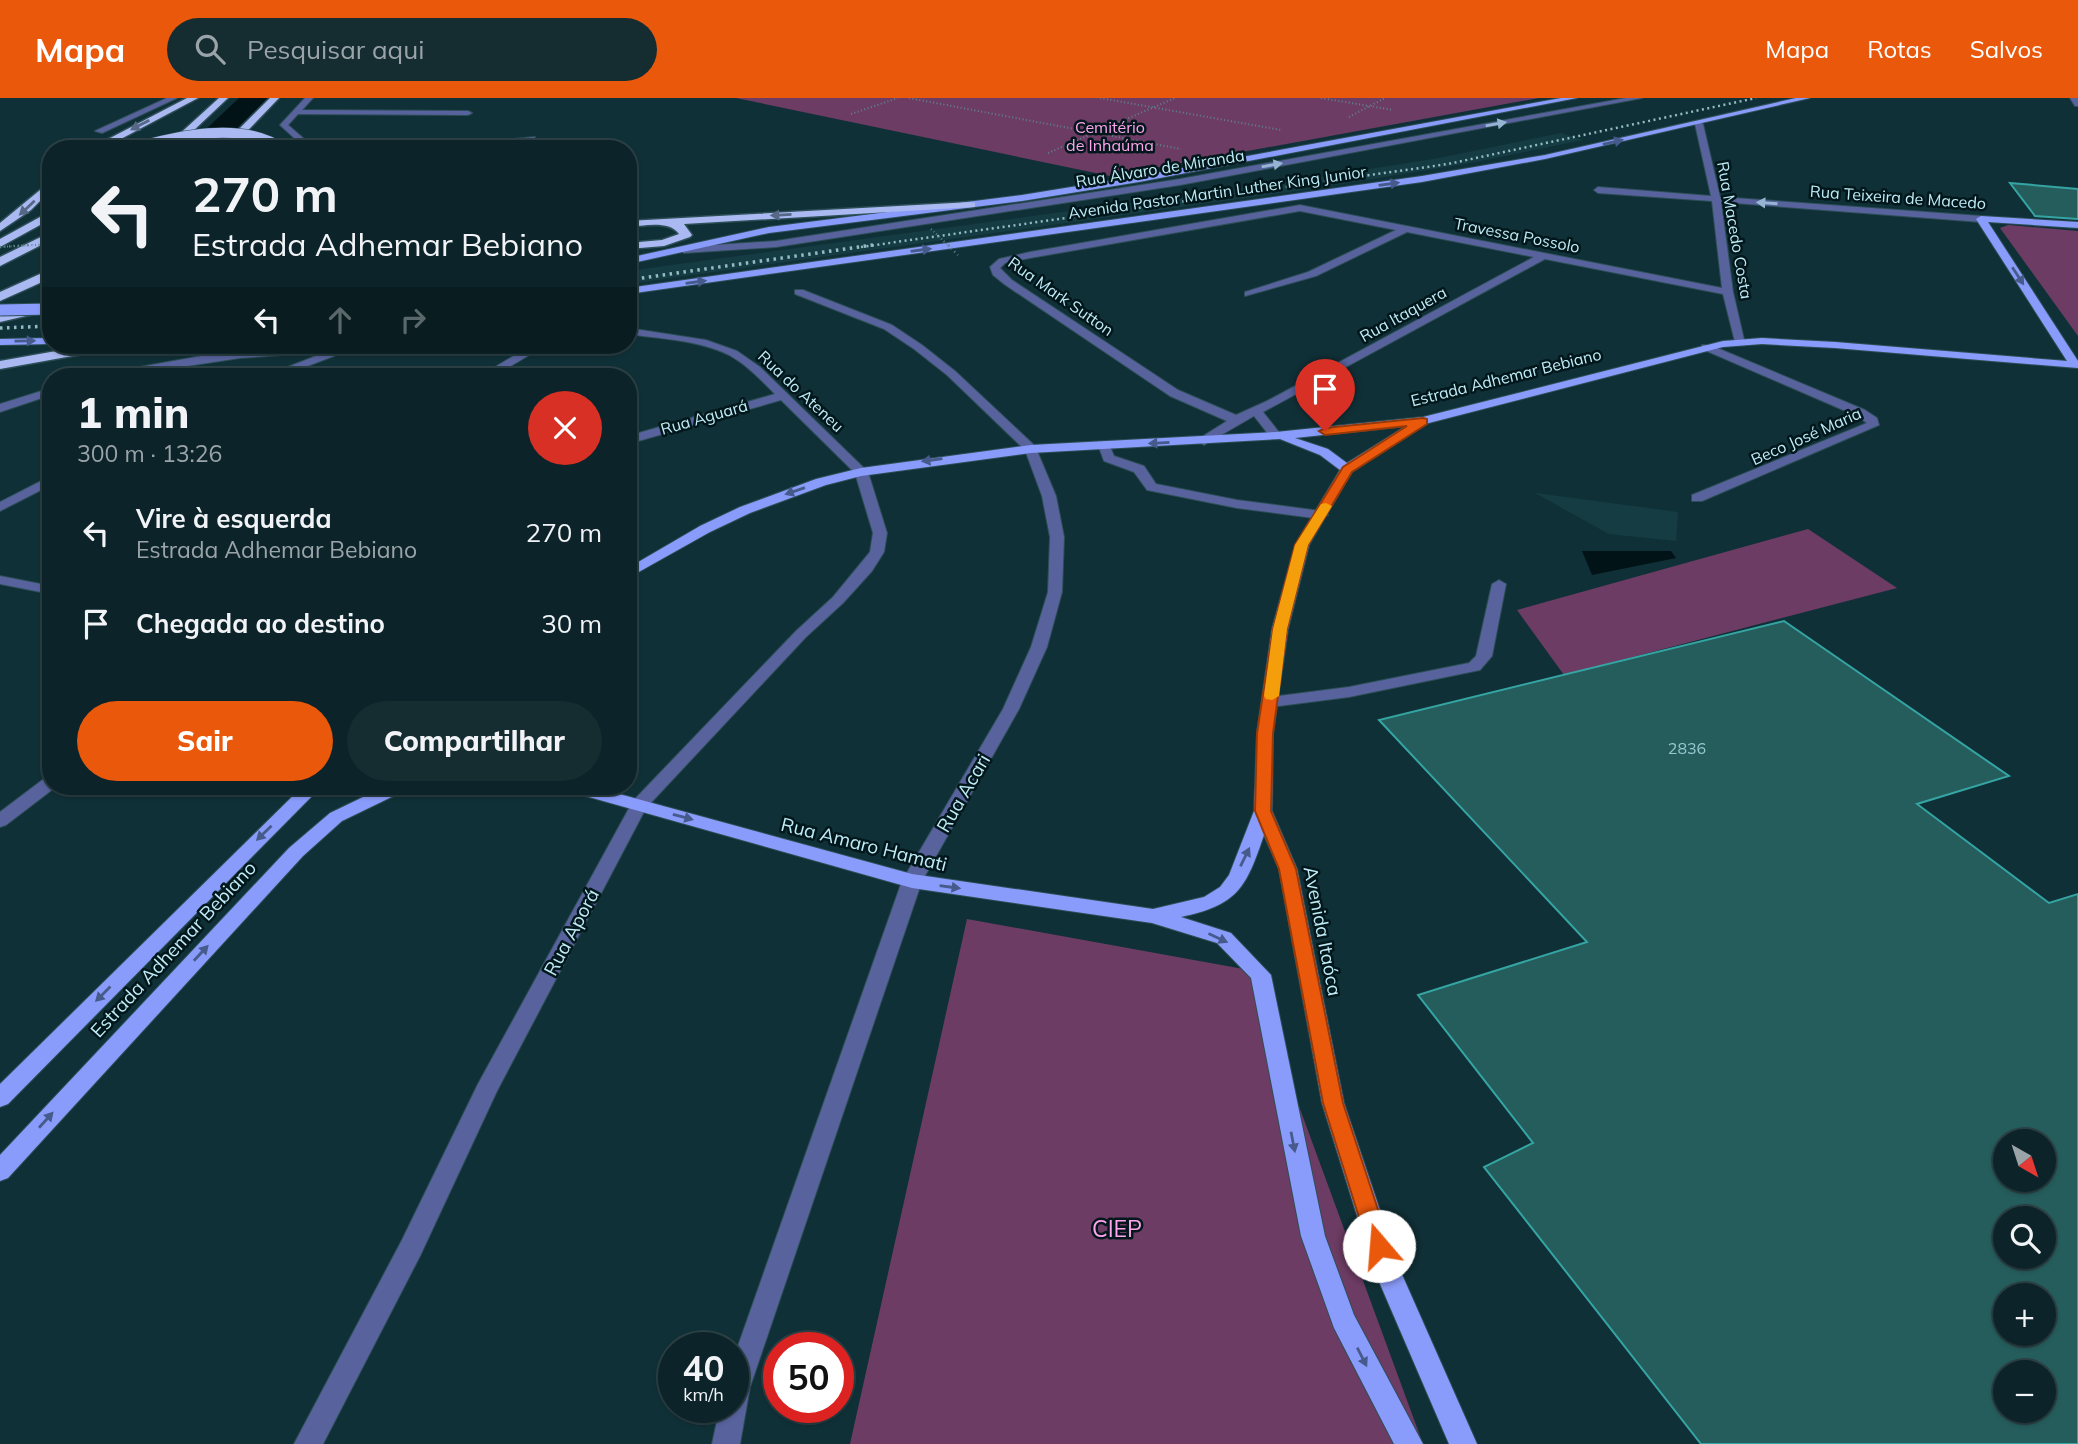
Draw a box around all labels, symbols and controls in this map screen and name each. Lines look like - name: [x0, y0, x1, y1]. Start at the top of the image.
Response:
- search box: [167, 18, 657, 81]
- text: Mapa: [35, 29, 125, 70]
- icon: search: [191, 30, 229, 68]
- text: Pesquisar aqui: [247, 33, 424, 66]
- text: Mapa: [1765, 34, 1829, 64]
- text: Rotas: [1867, 34, 1932, 64]
- text: Salvos: [1970, 34, 2043, 64]
- park label: Cemitério de Inhaúma: [1066, 117, 1154, 155]
- one-way arrow: [1485, 118, 1507, 129]
- one-way arrow: [129, 119, 149, 131]
- one-way arrow: [1602, 137, 1624, 148]
- street label: Rua Álvaro de Miranda: [1074, 145, 1246, 191]
- one-way arrow: [1261, 160, 1283, 171]
- street label: Rua Macedo Costa: [1713, 160, 1757, 300]
- street label: Avenida Pastor Martin Luther King Junior: [1067, 161, 1368, 223]
- text: 270 m: [192, 163, 338, 224]
- icon: left: [77, 168, 168, 259]
- one-way arrow: [1378, 178, 1400, 189]
- street label: Rua Teixeira de Macedo: [1809, 181, 1987, 213]
- one-way arrow: [1755, 197, 1777, 208]
- one-way arrow: [18, 200, 36, 216]
- one-way arrow: [769, 210, 791, 221]
- street label: Travessa Possolo: [1452, 213, 1582, 257]
- text: Estrada Adhemar Bebiano: [192, 224, 583, 264]
- one-way arrow: [910, 244, 932, 255]
- street label: Rua Mark Sutton: [1004, 252, 1118, 340]
- one-way arrow: [2011, 267, 2024, 286]
- one-way arrow: [685, 276, 707, 287]
- street label: Rua Itaquera: [1356, 282, 1450, 346]
- icon: left: [248, 301, 286, 339]
- icon: ahead: [321, 301, 359, 339]
- icon: right: [394, 301, 432, 339]
- one-way arrow: [15, 336, 37, 347]
- street label: Estrada Adhemar Bebiano: [1409, 344, 1603, 410]
- street label: Rua do Ateneu: [754, 346, 848, 436]
- pin: [1295, 359, 1355, 431]
- icon: arrive: [1306, 370, 1344, 408]
- text: 1 min: [77, 386, 190, 439]
- button: close: [528, 391, 602, 465]
- street label: Rua Aguará: [658, 395, 750, 439]
- street label: Beco José Maria: [1748, 403, 1864, 469]
- one-way arrow: [1148, 437, 1170, 448]
- text: 300 m · 13:26: [77, 439, 222, 468]
- one-way arrow: [921, 455, 943, 466]
- one-way arrow: [785, 486, 806, 497]
- text: Vire à esquerda: [136, 502, 332, 535]
- icon: left: [77, 514, 115, 552]
- text: 270 m: [526, 516, 602, 549]
- text: Estrada Adhemar Bebiano: [136, 535, 417, 564]
- icon: arrive: [77, 605, 115, 643]
- text: Chegada ao destino: [136, 607, 385, 640]
- text: 30 m: [541, 607, 602, 640]
- button: Sair: [77, 701, 333, 781]
- button: Compartilhar: [347, 701, 602, 781]
- house number: 2836: [1668, 738, 1706, 758]
- street label: Rua Acari: [931, 750, 995, 836]
- street label: Rua Amaro Hamati: [778, 812, 950, 876]
- one-way arrow: [673, 813, 694, 823]
- one-way arrow: [256, 825, 273, 842]
- one-way arrow: [1240, 847, 1251, 867]
- street label: Estrada Adhemar Bebiano: [85, 856, 261, 1042]
- street label: Avenida Itaóca: [1299, 864, 1347, 998]
- one-way arrow: [939, 882, 961, 893]
- street label: Rua Aporá: [538, 884, 604, 980]
- one-way arrow: [1208, 932, 1228, 944]
- one-way arrow: [192, 945, 208, 962]
- one-way arrow: [95, 986, 112, 1003]
- one-way arrow: [37, 1112, 53, 1129]
- north arrow: [1993, 1129, 2056, 1192]
- map controls: [1993, 1129, 2056, 1423]
- one-way arrow: [1288, 1131, 1299, 1153]
- button: search: [1993, 1206, 2056, 1269]
- position arrow: [1342, 1209, 1416, 1283]
- park label: CIEP: [1092, 1214, 1142, 1243]
- button: +: [1993, 1283, 2056, 1346]
- speed limit sign: 50: [763, 1332, 854, 1423]
- text: 40: [682, 1346, 725, 1390]
- one-way arrow: [1356, 1347, 1368, 1367]
- button: −: [1993, 1360, 2056, 1423]
- text: km/h: [683, 1383, 724, 1406]

